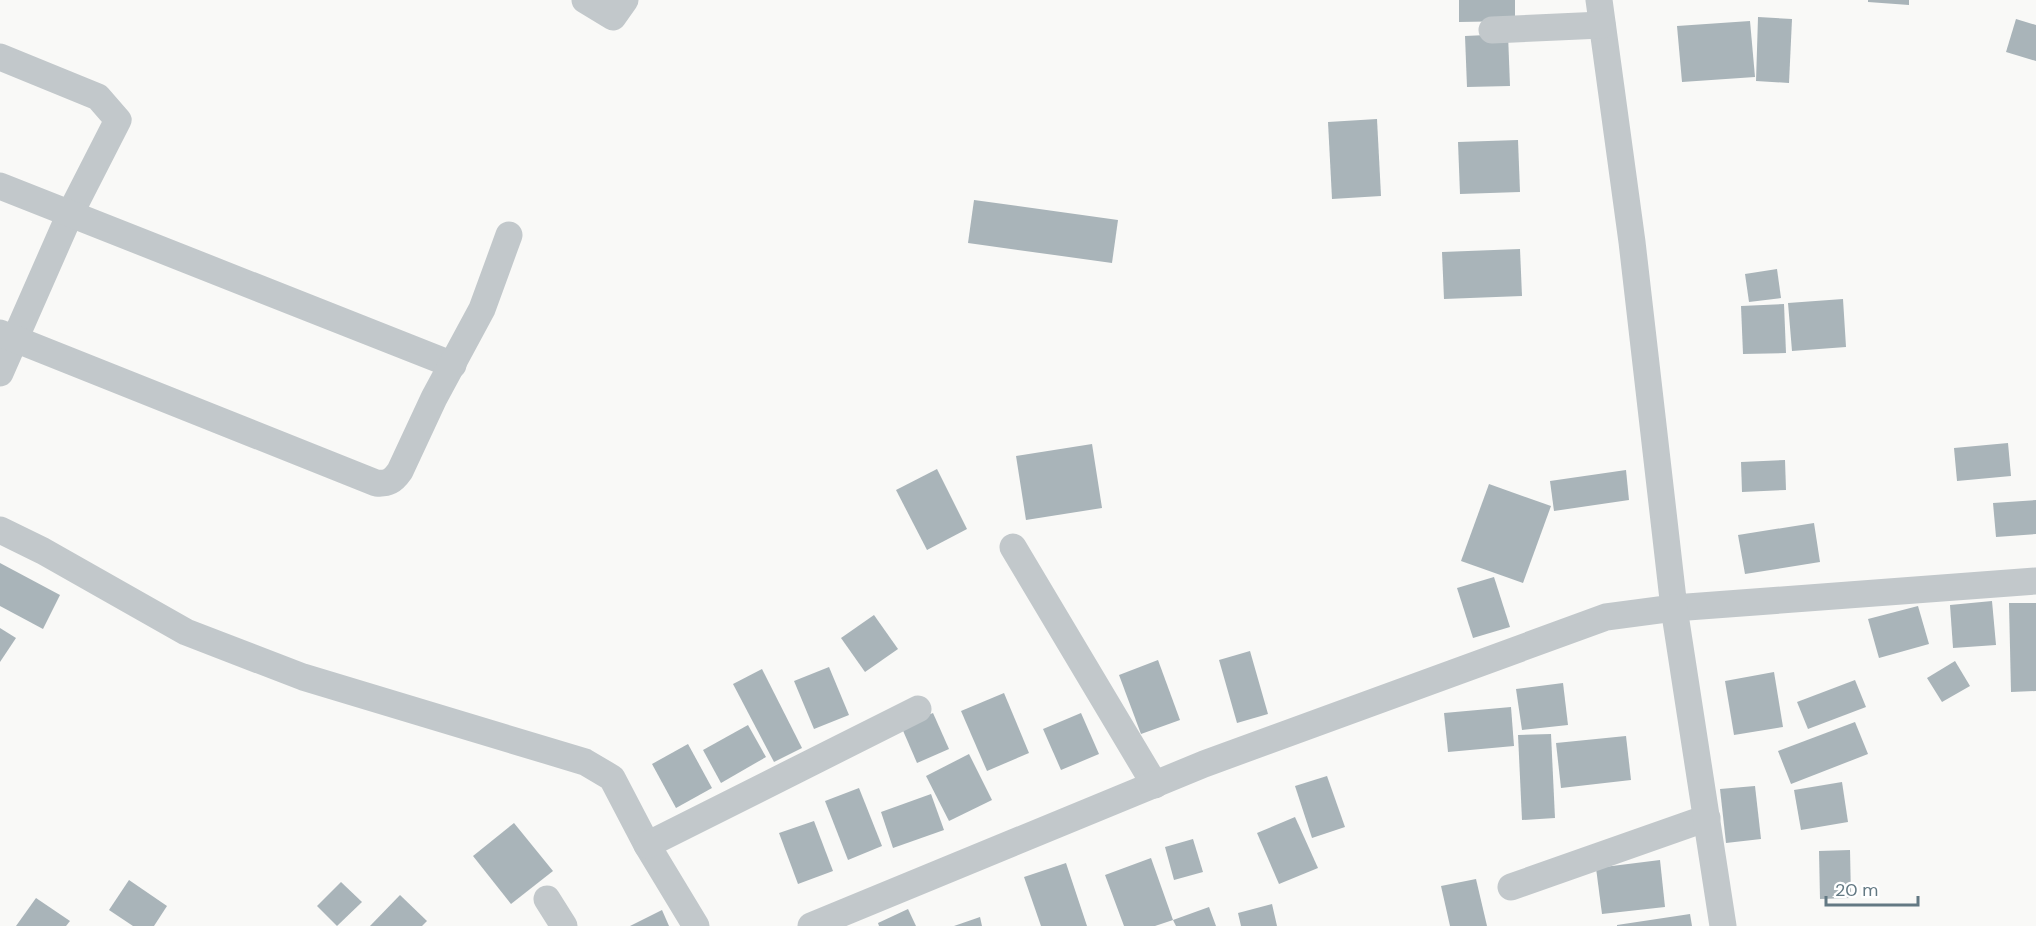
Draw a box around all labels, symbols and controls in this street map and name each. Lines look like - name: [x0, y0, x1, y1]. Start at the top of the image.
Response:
- scale bar: [1826, 869, 1918, 907]
- text: 20 m: [1835, 878, 1878, 902]

